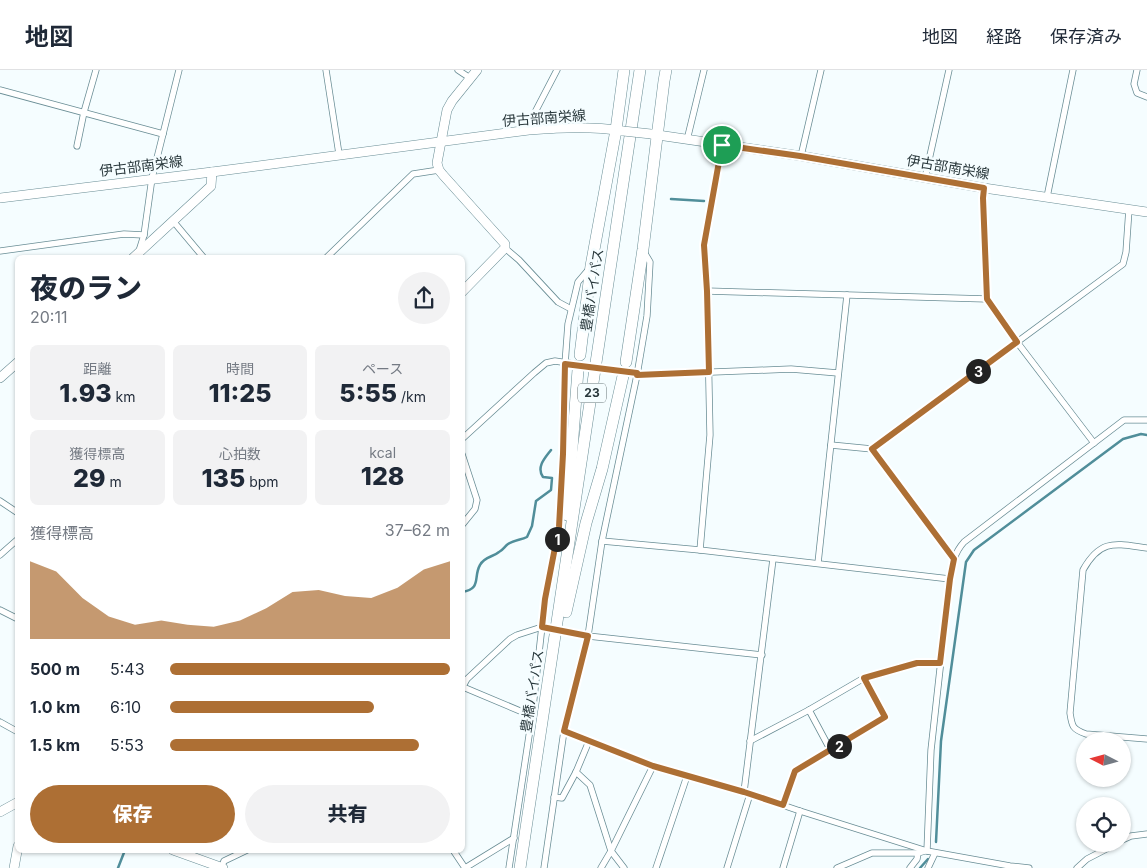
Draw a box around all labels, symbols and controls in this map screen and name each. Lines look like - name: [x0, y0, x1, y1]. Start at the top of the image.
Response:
- text: 地図: [25, 22, 73, 51]
- text: 地図: [922, 26, 958, 47]
- text: 経路: [986, 26, 1022, 47]
- text: 保存済み: [1050, 26, 1122, 47]
- street label: 伊古部南栄線: [501, 106, 586, 129]
- pin: [701, 124, 743, 166]
- icon: arrive: [708, 131, 736, 159]
- street label: 伊古部南栄線: [905, 151, 991, 182]
- street label: 伊古部南栄線: [98, 152, 184, 179]
- street label: 豊橋バイパス: [577, 247, 606, 333]
- text: 夜のラン: [30, 271, 142, 305]
- button: share: [398, 272, 450, 324]
- text: 20:11: [30, 307, 67, 327]
- pin: 3: [966, 358, 990, 384]
- text: 距離: [83, 360, 111, 377]
- text: 時間: [226, 360, 254, 377]
- text: ペース: [362, 360, 403, 377]
- text: 3: [974, 363, 983, 380]
- text: 1.93: [59, 378, 112, 408]
- text: 11:25: [208, 378, 272, 408]
- text: 5:55: [339, 378, 397, 408]
- road number: 23: [578, 384, 606, 402]
- text: km: [112, 388, 135, 405]
- text: /km: [397, 388, 426, 405]
- text: kcal: [369, 444, 396, 461]
- text: 獲得標高: [69, 445, 125, 462]
- text: 心拍数: [219, 445, 261, 462]
- text: 128: [361, 461, 404, 491]
- text: 29: [73, 463, 105, 493]
- text: 135: [201, 463, 245, 493]
- text: m: [105, 473, 122, 490]
- text: bpm: [245, 473, 279, 490]
- text: 37–62 m: [385, 520, 450, 540]
- text: 獲得標高: [30, 523, 94, 543]
- pin: 1: [544, 526, 570, 552]
- text: 1: [554, 531, 561, 548]
- street label: 豊橋バイパス: [517, 648, 546, 734]
- text: 500 m: [30, 659, 80, 679]
- text: 5:43: [110, 659, 145, 679]
- text: 1.0 km: [30, 697, 80, 717]
- text: 6:10: [110, 697, 141, 717]
- north arrow: [1076, 732, 1131, 788]
- map controls: [1076, 732, 1131, 852]
- pin: 2: [826, 734, 852, 758]
- text: 1.5 km: [30, 735, 80, 755]
- text: 5:53: [110, 735, 144, 755]
- text: 2: [835, 738, 844, 755]
- button: 保存: [30, 785, 235, 843]
- button: 共有: [245, 785, 450, 843]
- button: locate: [1076, 797, 1131, 852]

